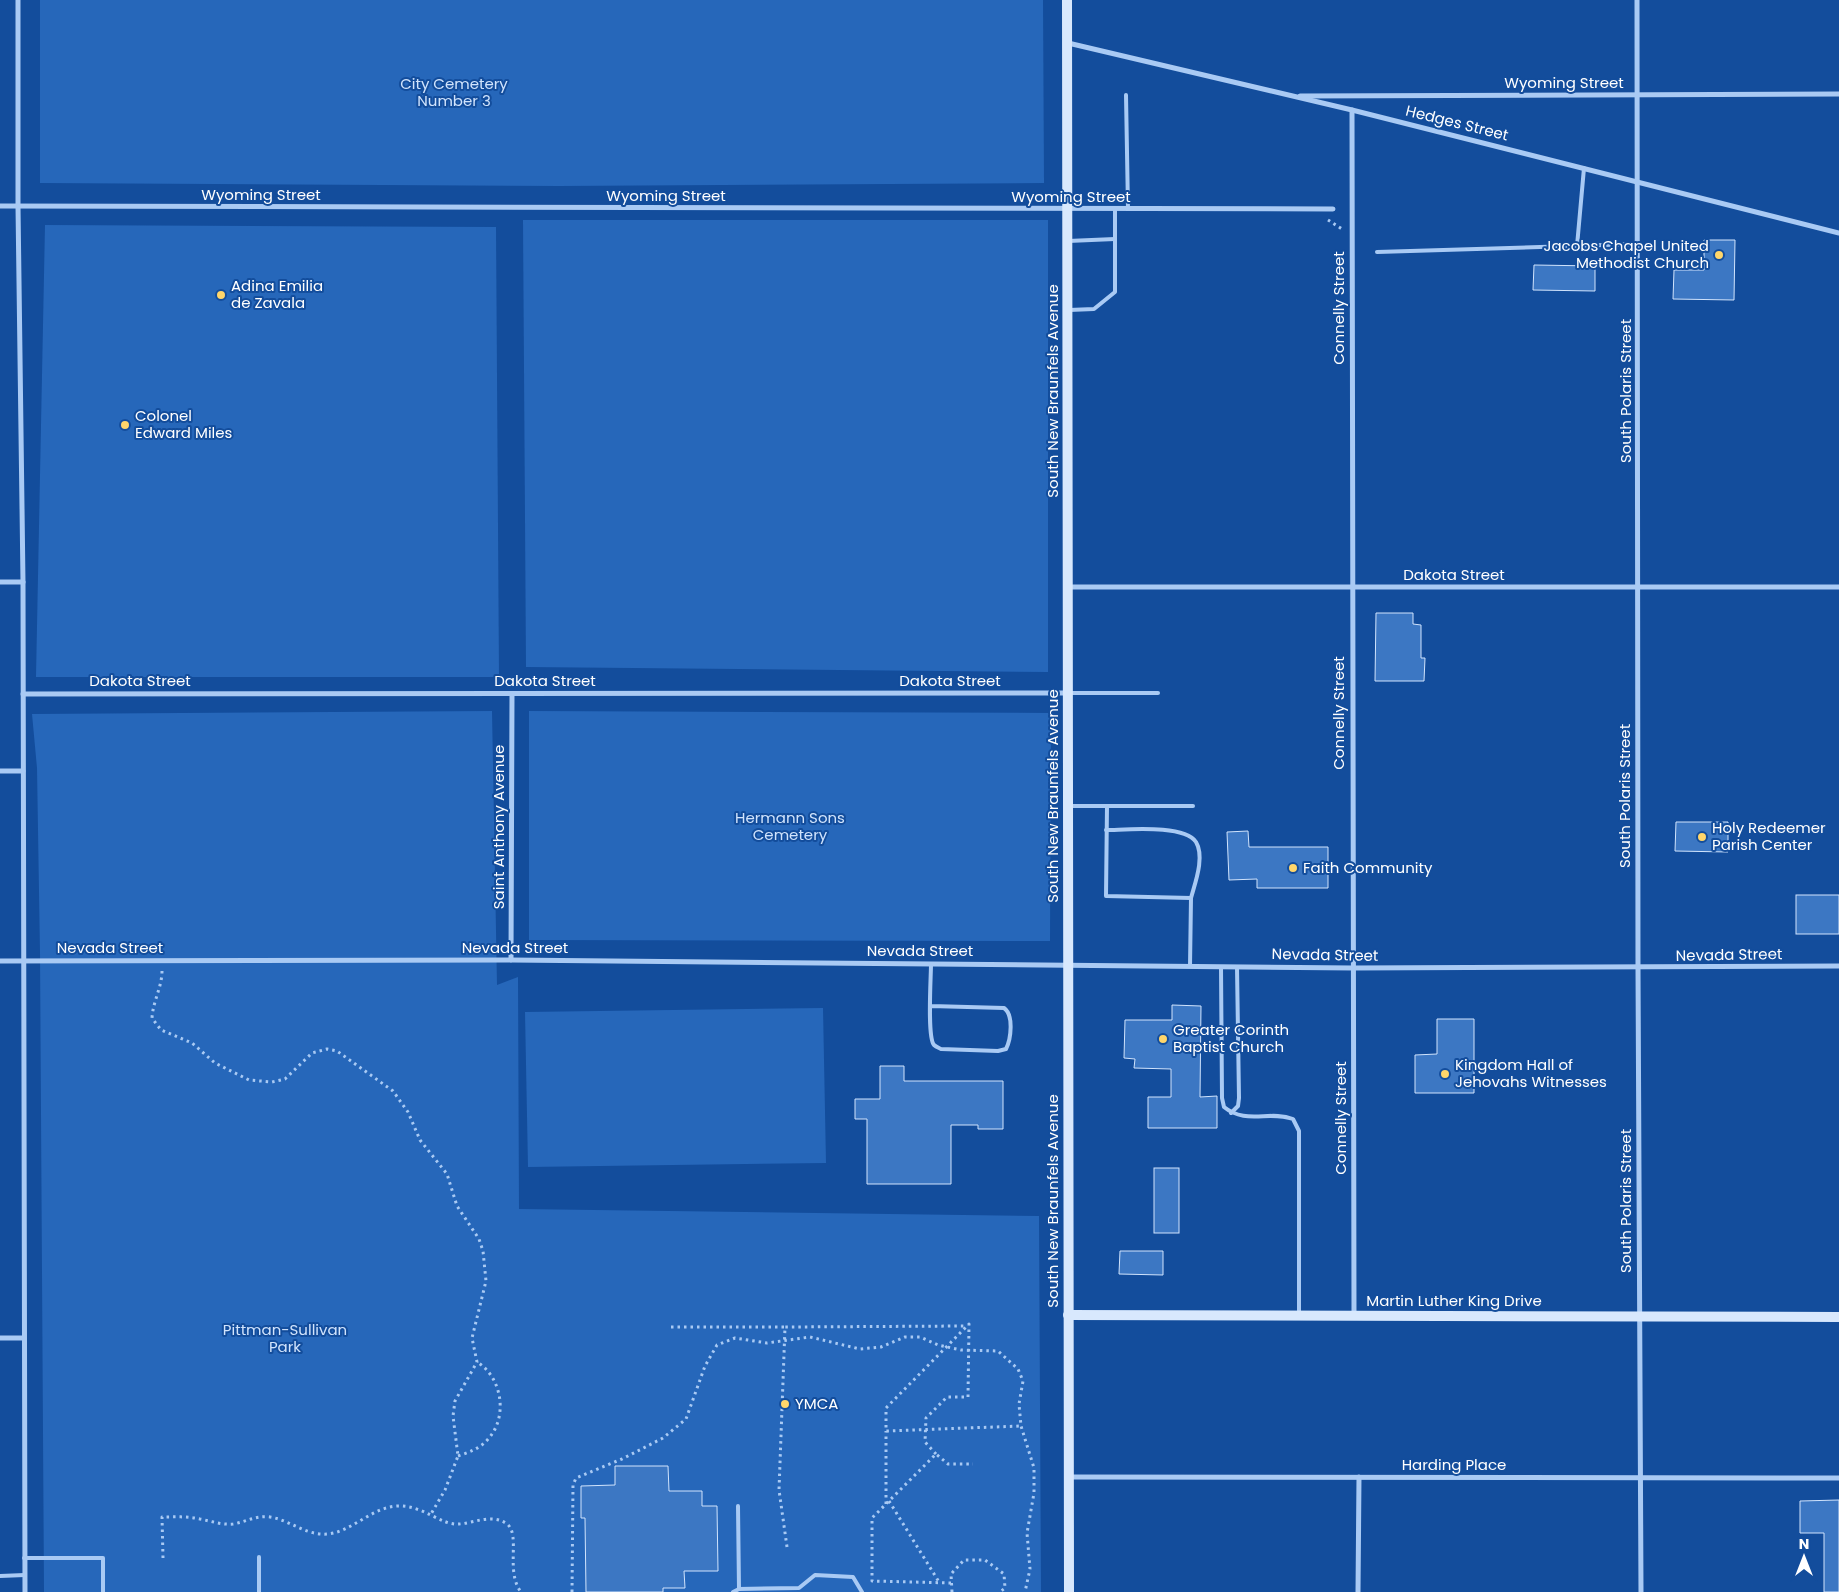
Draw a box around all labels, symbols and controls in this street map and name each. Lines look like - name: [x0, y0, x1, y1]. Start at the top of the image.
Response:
- street label: Wyoming Street: [1504, 72, 1624, 93]
- park label: City Cemetery Number 3: [400, 73, 508, 111]
- street label: Hedges Street: [1404, 100, 1511, 145]
- street label: Wyoming Street: [201, 184, 321, 205]
- street label: Wyoming Street: [606, 185, 726, 206]
- street label: Wyoming Street: [1011, 186, 1131, 207]
- place label: Jacobs Chapel United Methodist Church: [1543, 235, 1709, 273]
- marker: Jacobs Chapel United Methodist Church: [1713, 249, 1725, 261]
- street label: Connelly Street: [1328, 251, 1349, 365]
- place label: Adina Emilia de Zavala: [231, 275, 323, 313]
- street label: South New Braunfels Avenue: [1042, 284, 1063, 498]
- marker: Adina Emilia de Zavala: [215, 289, 227, 301]
- street label: South Polaris Street: [1615, 319, 1636, 463]
- place label: Colonel Edward Miles: [135, 405, 233, 443]
- marker: Colonel Edward Miles: [119, 419, 131, 431]
- street label: Dakota Street: [1403, 564, 1505, 585]
- street label: Connelly Street: [1328, 656, 1349, 770]
- street label: Dakota Street: [89, 670, 191, 691]
- street label: Dakota Street: [494, 670, 596, 691]
- street label: Dakota Street: [899, 670, 1001, 691]
- street label: South New Braunfels Avenue: [1042, 689, 1063, 903]
- street label: South Polaris Street: [1614, 724, 1635, 868]
- street label: Saint Anthony Avenue: [488, 745, 509, 909]
- park label: Hermann Sons Cemetery: [735, 807, 845, 845]
- place label: Holy Redeemer Parish Center: [1712, 817, 1826, 855]
- marker: Holy Redeemer Parish Center: [1696, 831, 1708, 843]
- place label: Faith Community: [1303, 857, 1433, 878]
- marker: Faith Community: [1287, 862, 1299, 874]
- street label: Nevada Street: [57, 937, 163, 958]
- street label: Nevada Street: [462, 937, 568, 958]
- street label: Nevada Street: [867, 940, 973, 961]
- street label: Nevada Street: [1272, 943, 1378, 966]
- street label: Nevada Street: [1676, 943, 1782, 966]
- place label: Greater Corinth Baptist Church: [1173, 1019, 1289, 1057]
- marker: Greater Corinth Baptist Church: [1157, 1033, 1169, 1045]
- place label: Kingdom Hall of Jehovahs Witnesses: [1455, 1054, 1607, 1092]
- street label: Connelly Street: [1330, 1061, 1351, 1175]
- marker: Kingdom Hall of Jehovahs Witnesses: [1439, 1068, 1451, 1080]
- street label: South New Braunfels Avenue: [1042, 1094, 1063, 1308]
- street label: South Polaris Street: [1615, 1129, 1636, 1273]
- street label: Martin Luther King Drive: [1366, 1290, 1542, 1311]
- park label: Pittman-Sullivan Park: [223, 1319, 347, 1357]
- place label: YMCA: [795, 1393, 838, 1414]
- marker: YMCA: [779, 1398, 791, 1410]
- street label: Harding Place: [1402, 1454, 1506, 1475]
- north arrow: [1779, 1532, 1829, 1582]
- text: N: [1799, 1534, 1809, 1554]

